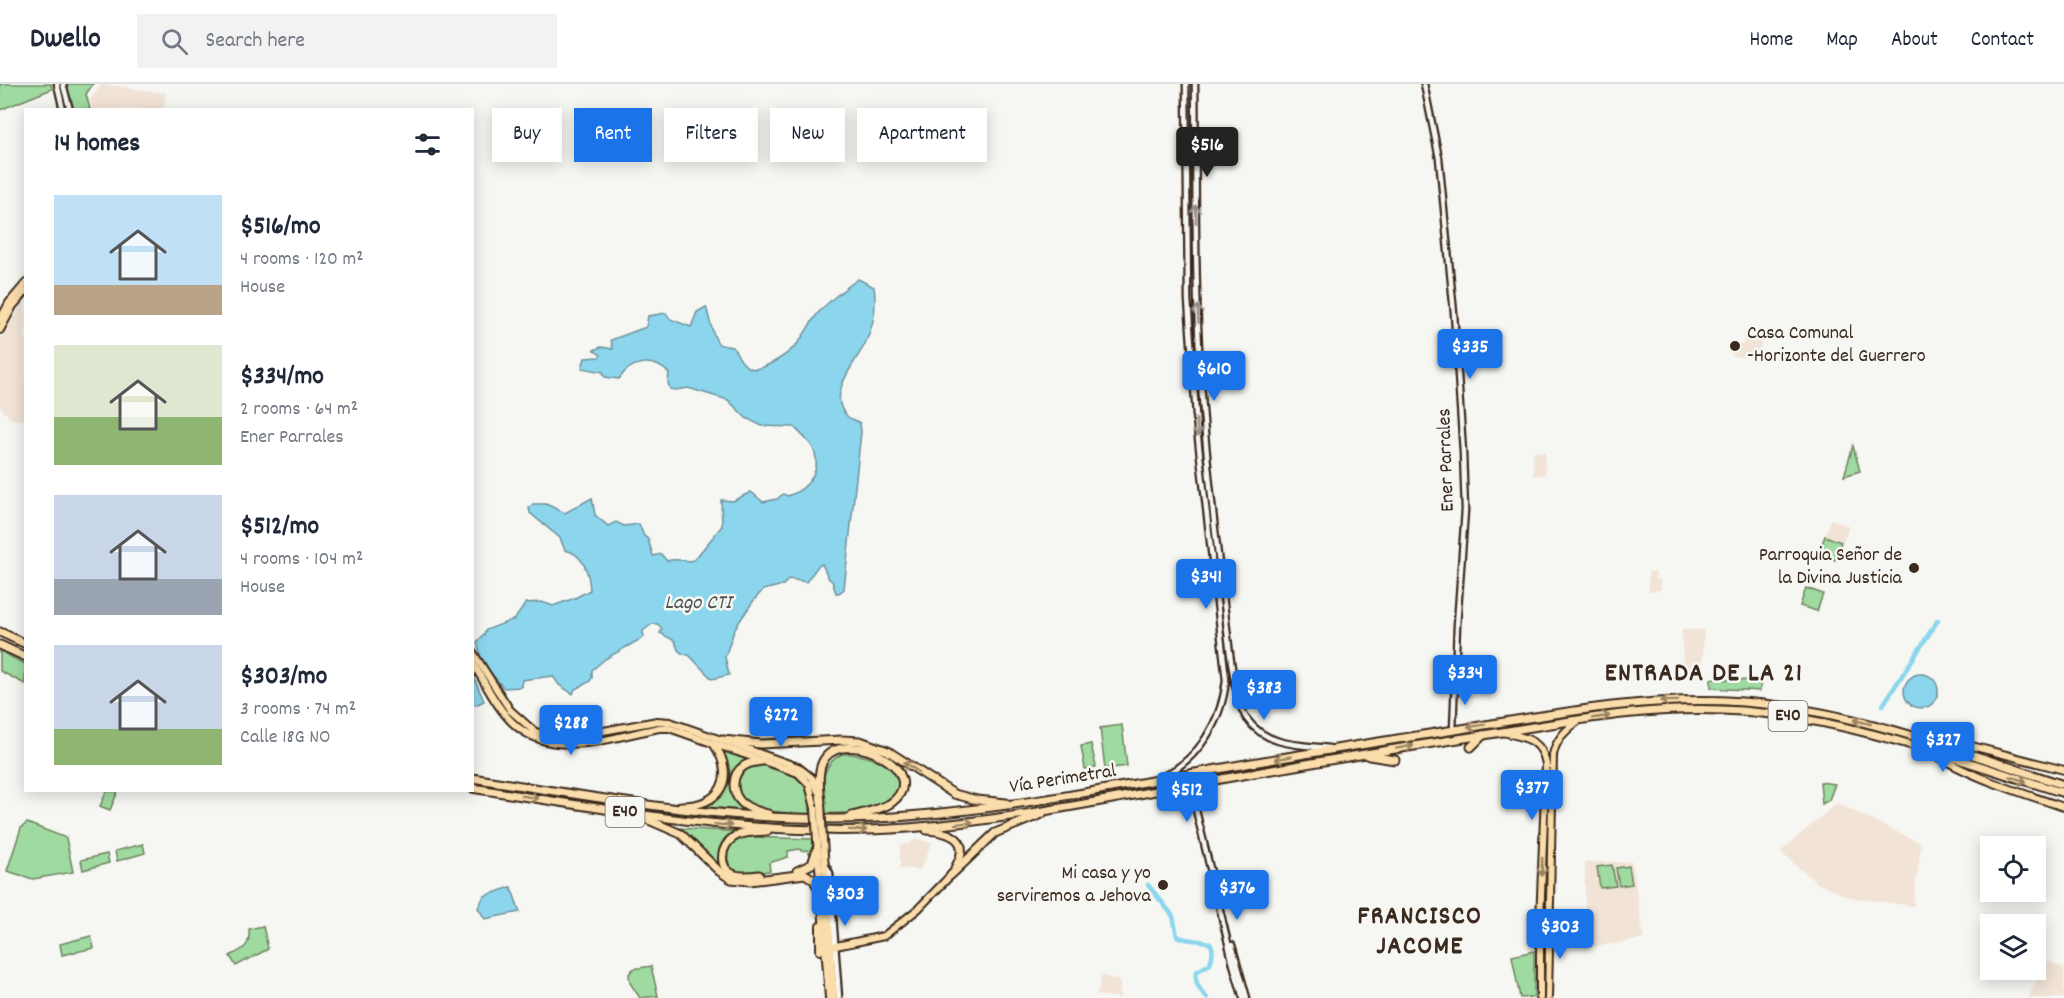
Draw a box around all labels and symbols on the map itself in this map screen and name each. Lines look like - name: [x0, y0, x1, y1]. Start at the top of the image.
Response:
- pin: $516: [1171, 127, 1243, 178]
- one-way arrow: [1190, 204, 1202, 224]
- one-way arrow: [1192, 305, 1203, 325]
- place label: Casa Comunal -Horizonte del Guerrero: [1747, 320, 1926, 371]
- pin: $335: [1434, 329, 1506, 380]
- marker: Casa Comunal -Horizonte del Guerrero: [1728, 339, 1742, 353]
- pin: $610: [1178, 351, 1250, 402]
- street label: Ener Parrales: [1431, 408, 1463, 512]
- one-way arrow: [1191, 417, 1202, 437]
- place label: Parroquia Señor de la Divina Justicia: [1759, 542, 1903, 593]
- pin: $341: [1170, 559, 1242, 610]
- marker: Parroquia Señor de la Divina Justicia: [1907, 561, 1921, 575]
- water label: Lago CTI: [664, 589, 734, 619]
- pin: $334: [1429, 655, 1501, 706]
- district label: ENTRADA DE LA 21: [1605, 656, 1803, 693]
- pin: $383: [1228, 670, 1300, 721]
- one-way arrow: [1659, 695, 1679, 707]
- pin: $272: [745, 697, 817, 748]
- road number: E40: [1768, 701, 1808, 731]
- pin: $288: [535, 705, 607, 756]
- one-way arrow: [1591, 711, 1611, 722]
- one-way arrow: [1853, 716, 1872, 727]
- one-way arrow: [1466, 721, 1486, 732]
- pin: $327: [1907, 722, 1979, 773]
- one-way arrow: [1395, 742, 1414, 753]
- one-way arrow: [1274, 753, 1294, 764]
- street label: Vía Perimetral: [1008, 758, 1119, 802]
- one-way arrow: [904, 761, 920, 773]
- pin: $377: [1496, 770, 1568, 821]
- pin: $512: [1151, 772, 1223, 823]
- one-way arrow: [2008, 774, 2027, 785]
- one-way arrow: [520, 792, 540, 803]
- road number: E40: [606, 797, 644, 827]
- one-way arrow: [954, 817, 974, 828]
- one-way arrow: [713, 820, 733, 831]
- one-way arrow: [847, 824, 867, 836]
- one-way arrow: [1537, 857, 1548, 877]
- place label: Mi casa y yo serviremos a Jehova: [997, 860, 1152, 911]
- pin: $376: [1201, 870, 1273, 921]
- pin: $303: [809, 876, 881, 927]
- marker: Mi casa y yo serviremos a Jehova: [1156, 878, 1170, 892]
- district label: FRANCISCO JACOME: [1358, 899, 1482, 966]
- pin: $303: [1524, 909, 1596, 960]

